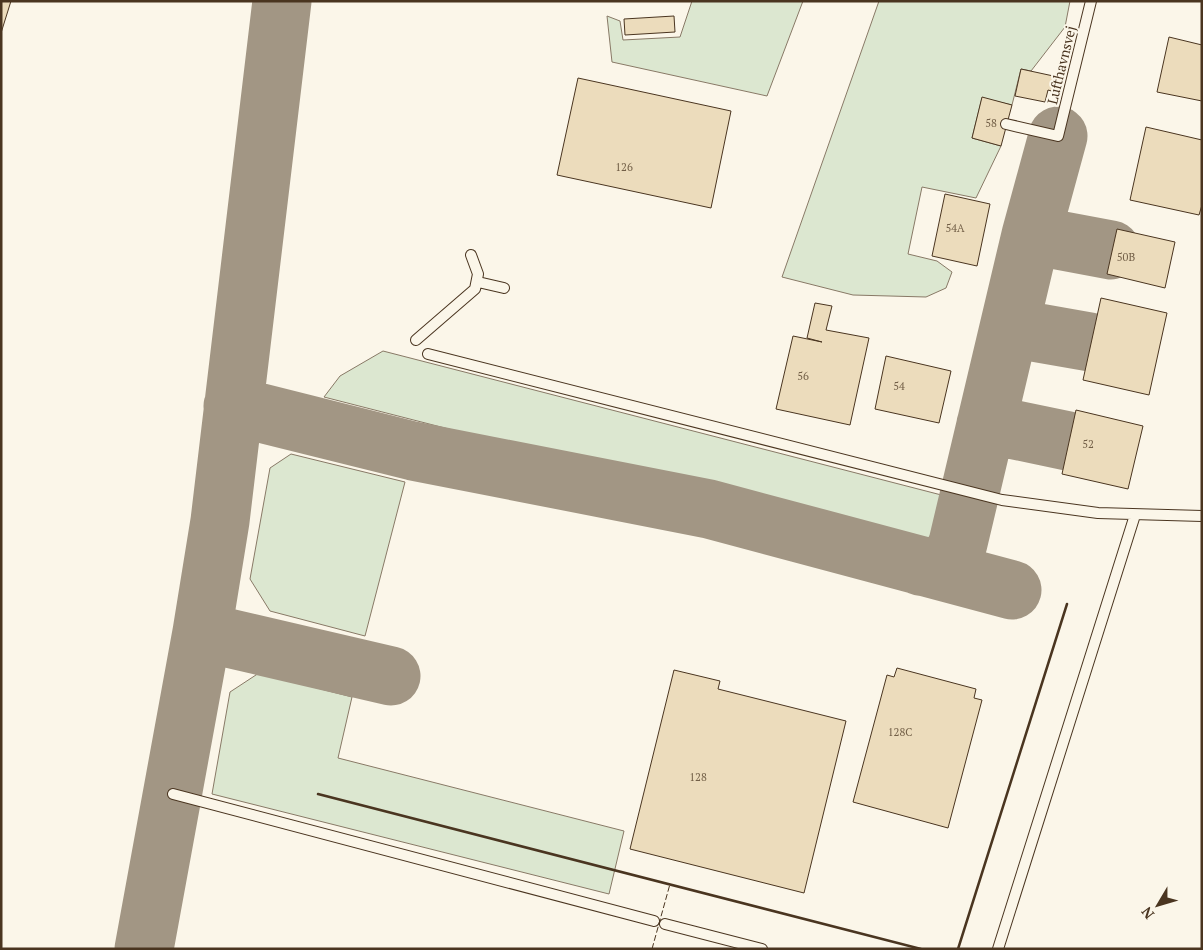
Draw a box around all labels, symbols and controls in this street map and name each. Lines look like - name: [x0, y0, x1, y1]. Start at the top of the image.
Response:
- street label: Lufthavnsvej: [1042, 24, 1080, 106]
- house number: 58: [985, 116, 997, 130]
- house number: 126: [615, 160, 633, 174]
- house number: 54A: [945, 221, 965, 235]
- house number: 50B: [1117, 250, 1135, 264]
- house number: 56: [797, 369, 809, 383]
- house number: 54: [893, 379, 905, 393]
- house number: 52: [1082, 437, 1094, 451]
- house number: 128C: [888, 725, 912, 739]
- house number: 128: [689, 770, 707, 784]
- north arrow: [1133, 880, 1183, 930]
- text: N: [1136, 903, 1158, 923]

